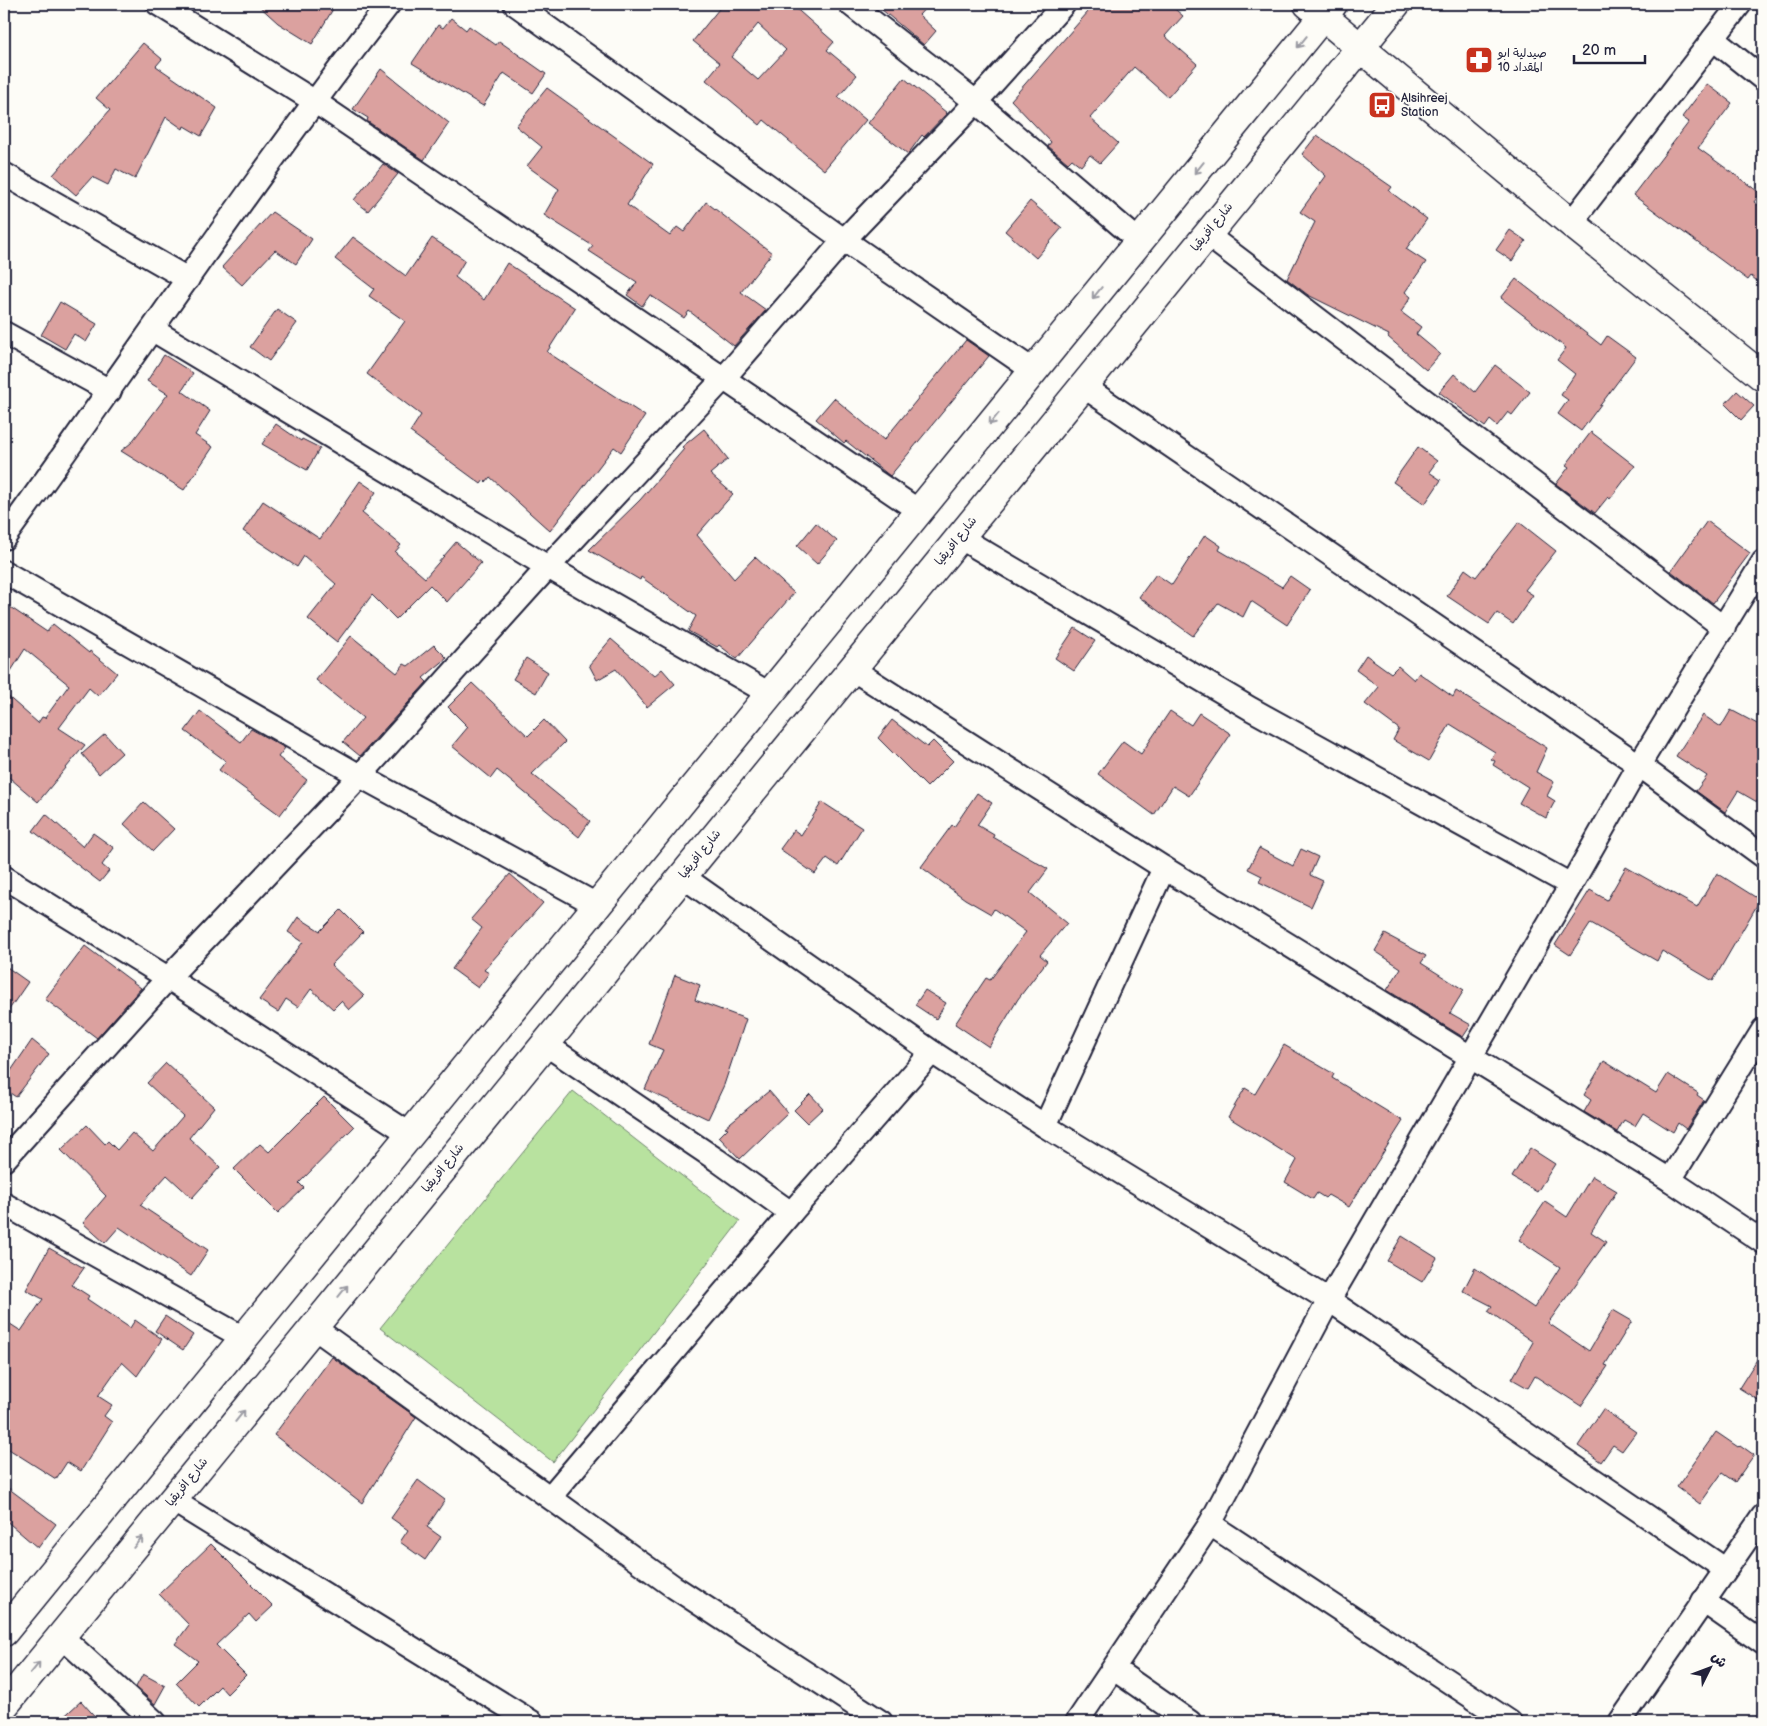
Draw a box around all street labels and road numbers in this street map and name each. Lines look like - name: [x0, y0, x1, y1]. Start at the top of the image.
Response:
- street label: شارع افريقيا: [1188, 200, 1237, 255]
- street label: شارع افريقيا: [932, 514, 981, 569]
- street label: شارع افريقيا: [676, 827, 725, 882]
- street label: شارع افريقيا: [419, 1141, 468, 1196]
- street label: شارع افريقيا: [163, 1455, 212, 1510]

